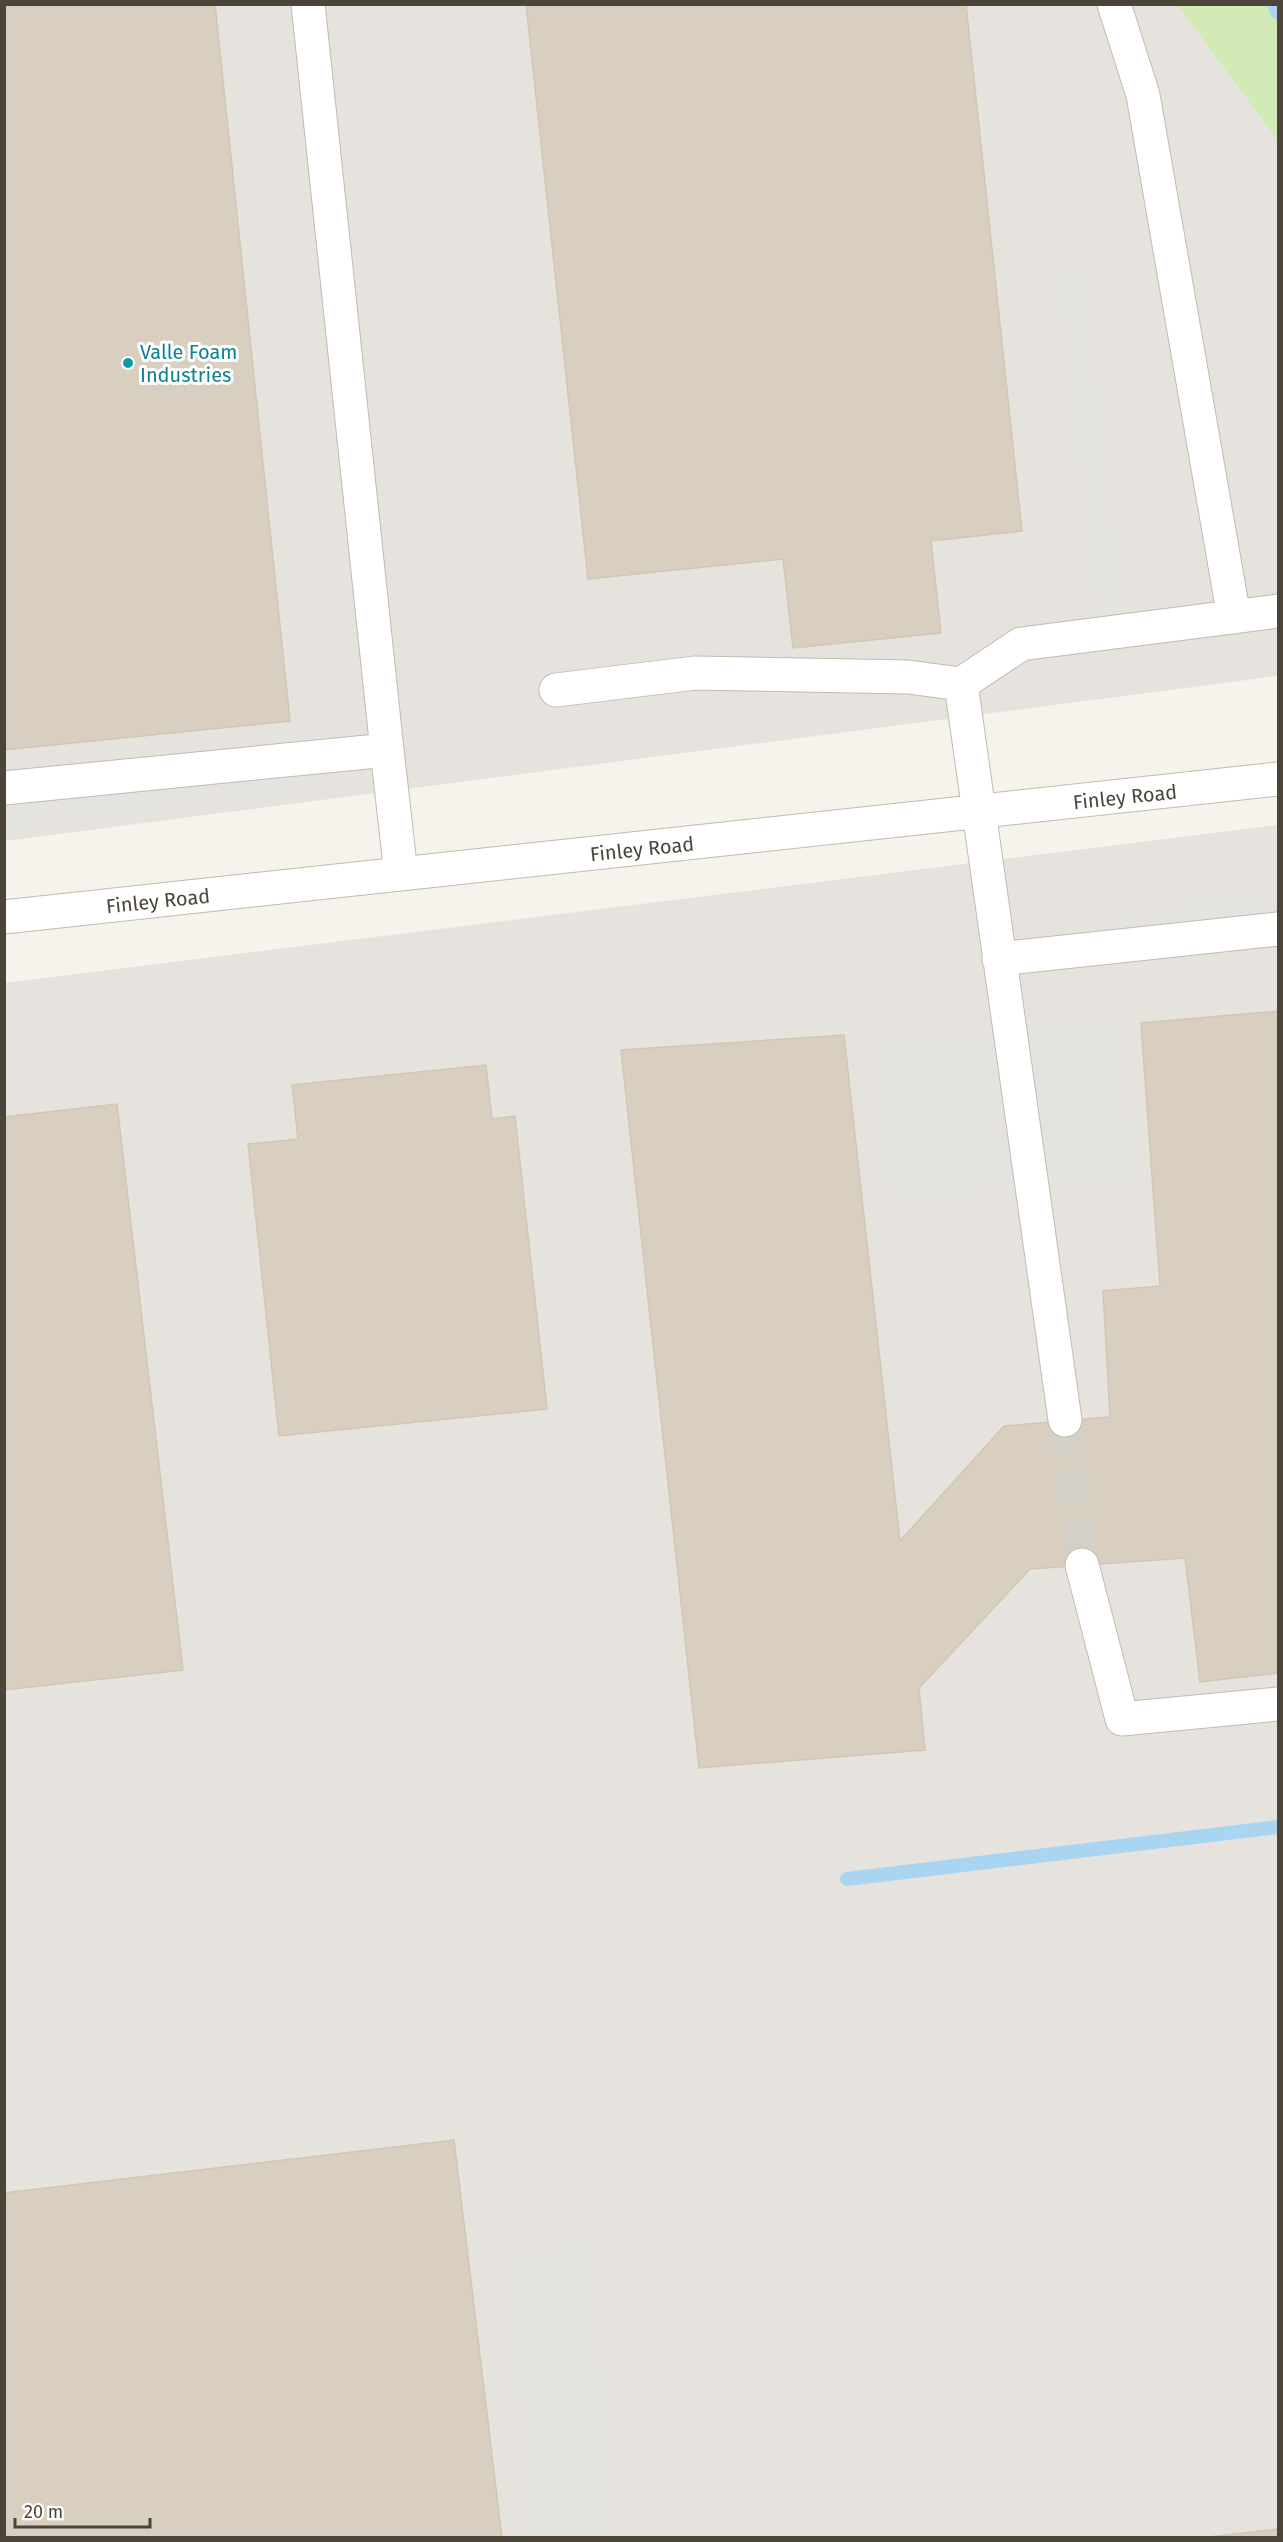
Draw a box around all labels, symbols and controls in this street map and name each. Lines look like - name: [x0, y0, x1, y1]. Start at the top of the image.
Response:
- place label: Valle Foam Industries: [140, 340, 237, 387]
- marker: Valle Foam Industries: [121, 356, 135, 370]
- street label: Finley Road: [1072, 780, 1178, 814]
- street label: Finley Road: [589, 832, 695, 866]
- street label: Finley Road: [105, 884, 211, 918]
- scale bar: [15, 2491, 150, 2529]
- text: 20 m: [24, 2501, 63, 2523]

